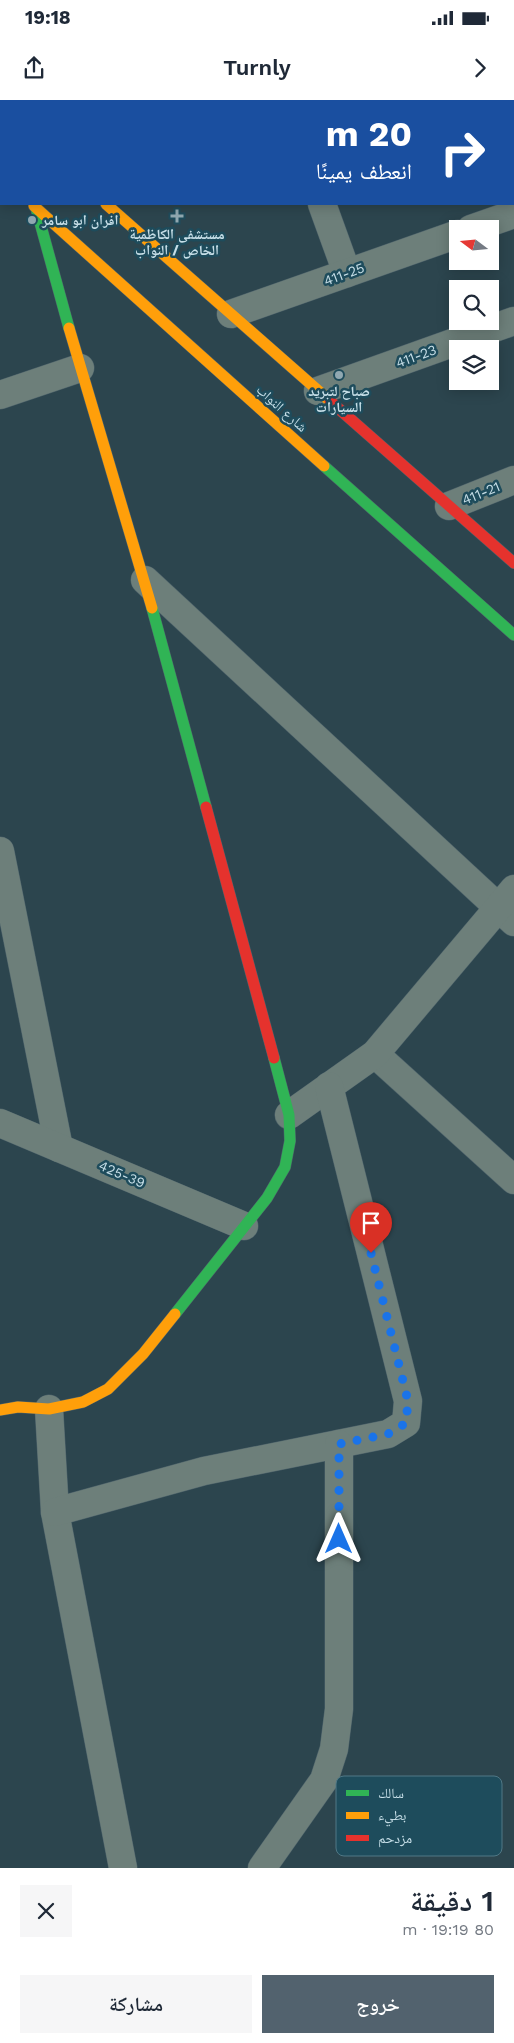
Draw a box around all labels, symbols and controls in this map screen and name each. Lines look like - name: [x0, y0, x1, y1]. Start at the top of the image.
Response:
- text: 19:18: [25, 6, 71, 29]
- icon: share: [20, 54, 48, 82]
- icon: forward: [466, 54, 494, 82]
- text: Turnly: [223, 55, 291, 80]
- text: 20 m: [326, 113, 412, 155]
- icon: right: [430, 120, 495, 185]
- text: انعطف يمينًا: [316, 159, 412, 184]
- marker: مستشفى الكاظمية الخاص / النواب: [170, 209, 184, 223]
- place label: افران ابو سامر: [41, 212, 119, 229]
- marker: افران ابو سامر: [26, 214, 38, 226]
- north arrow: [449, 220, 499, 270]
- map controls: [449, 220, 499, 390]
- place label: مستشفى الكاظمية الخاص / النواب: [129, 226, 225, 259]
- street label: 411-25: [321, 259, 367, 289]
- button: search: [449, 280, 499, 330]
- button: layers: [449, 340, 499, 390]
- street label: 411-23: [393, 341, 439, 371]
- marker: صباح لتبريد السيارات: [333, 369, 345, 381]
- street label: شارع النواب: [252, 381, 311, 436]
- place label: صباح لتبريد السيارات: [308, 383, 370, 415]
- street label: 411-21: [460, 478, 502, 508]
- street label: 425-39: [97, 1157, 147, 1191]
- pin: [350, 1202, 392, 1253]
- icon: arrive: [357, 1209, 385, 1237]
- position arrow: [312, 1512, 364, 1564]
- legend: [336, 1776, 502, 1856]
- text: سالك: [378, 1785, 404, 1801]
- text: بطيء: [378, 1807, 407, 1827]
- text: مزدحم: [378, 1830, 412, 1848]
- text: 1 دقيقة: [410, 1883, 494, 1918]
- button: close: [20, 1885, 72, 1937]
- text: 80 m · 19:19: [402, 1920, 494, 1939]
- button: مشاركة: [20, 1975, 252, 2033]
- button: خروج: [262, 1975, 494, 2033]

